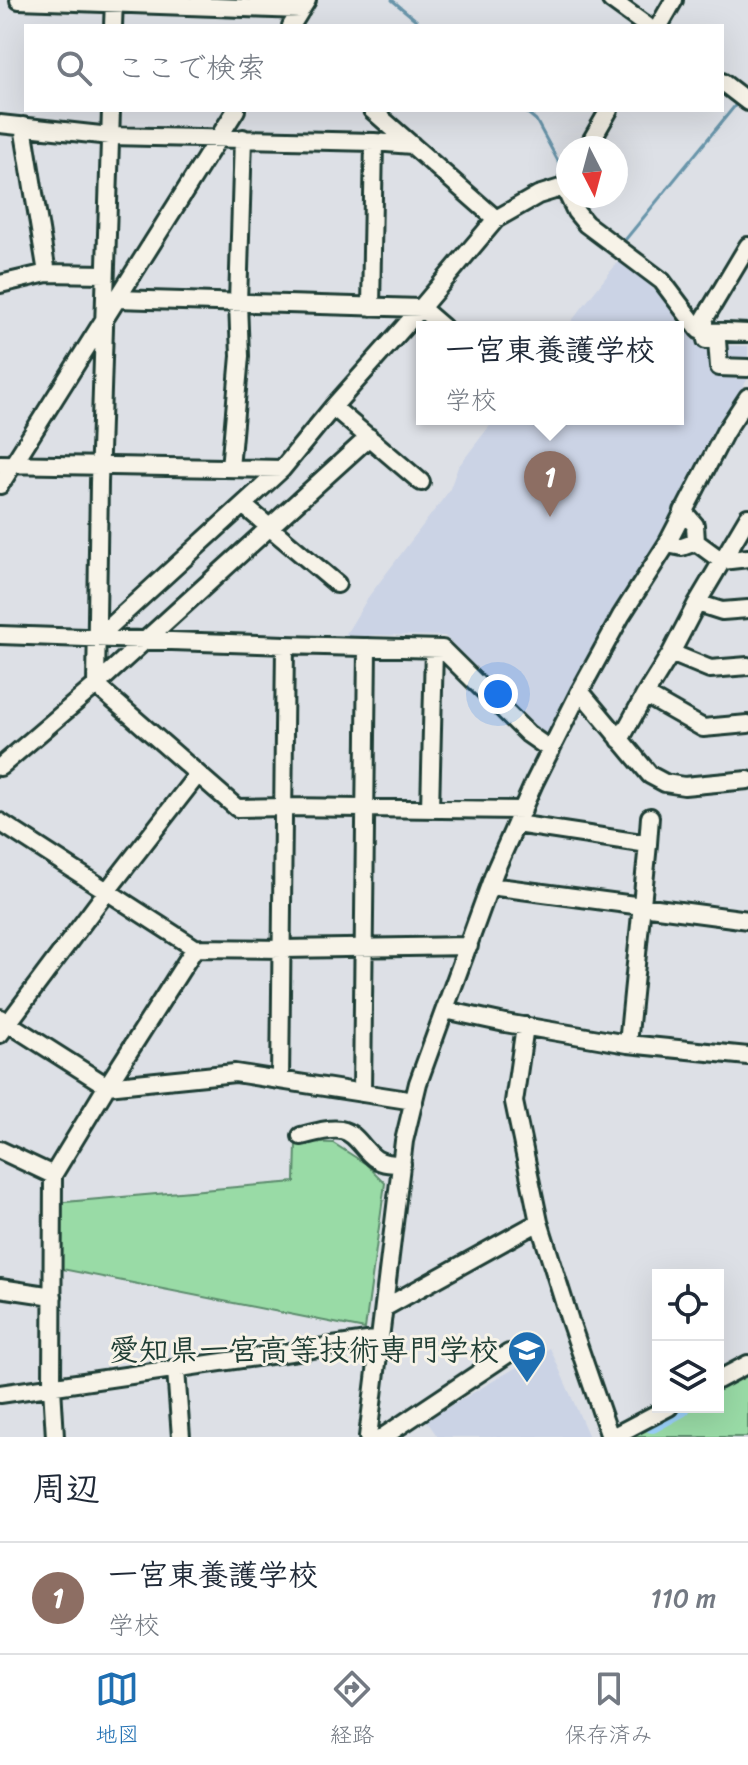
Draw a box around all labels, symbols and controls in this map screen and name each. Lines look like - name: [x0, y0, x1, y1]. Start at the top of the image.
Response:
- search box: [24, 24, 724, 112]
- text: ここで検索: [116, 41, 266, 95]
- icon: search: [52, 46, 96, 90]
- north arrow: [556, 136, 628, 208]
- popup: [416, 321, 684, 425]
- text: 一宮東養護学校: [445, 323, 655, 377]
- text: 学校: [445, 377, 497, 423]
- pin: 1: [524, 451, 576, 517]
- your location: [478, 674, 518, 714]
- map controls: [652, 1269, 724, 1413]
- button: locate: [652, 1269, 724, 1341]
- place label: 愛知県一宮高等技術専門学校: [109, 1323, 499, 1377]
- school or university icon: 愛知県一宮高等技術専門学校: [506, 1329, 548, 1384]
- button: layers: [652, 1341, 724, 1413]
- text: 周辺: [32, 1459, 100, 1519]
- text: 一宮東養護学校: [108, 1548, 318, 1602]
- text: 1: [52, 1575, 64, 1621]
- text: 110 m: [651, 1575, 716, 1621]
- text: 学校: [108, 1602, 160, 1648]
- tab: 地図: [95, 1667, 139, 1754]
- tab: 経路: [330, 1667, 374, 1754]
- tab: 保存済み: [565, 1667, 653, 1754]

